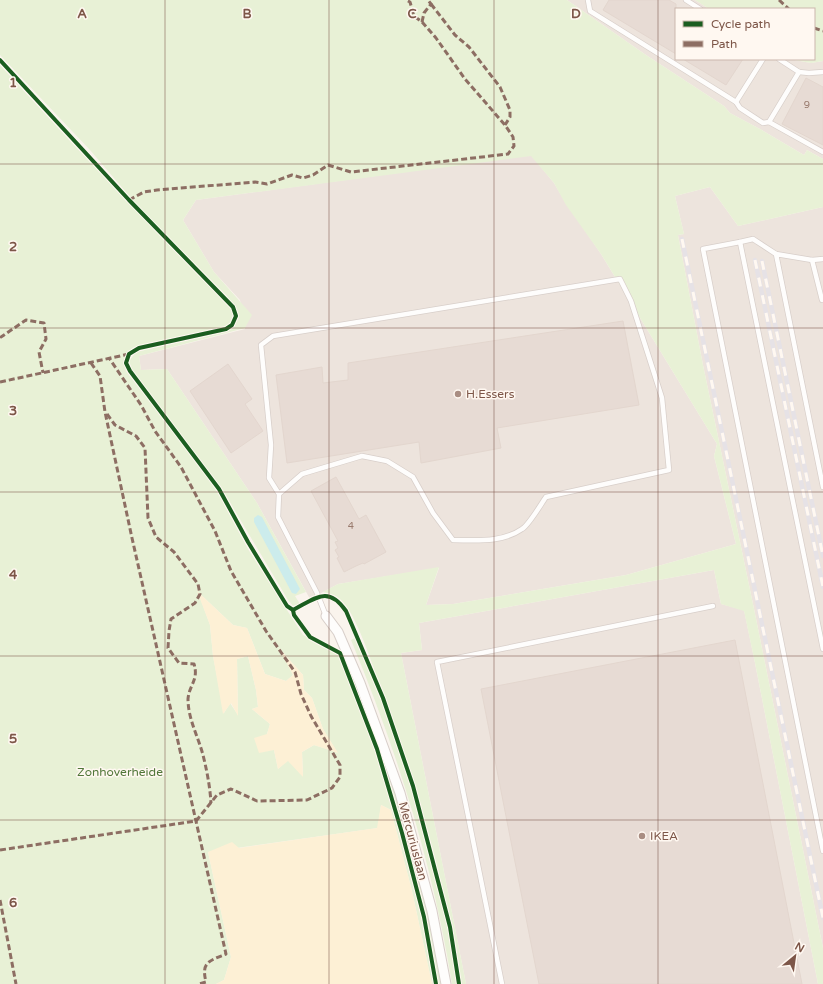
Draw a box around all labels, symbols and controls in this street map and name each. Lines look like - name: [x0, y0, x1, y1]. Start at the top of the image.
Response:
- text: A: [77, 6, 87, 22]
- text: B: [242, 6, 252, 22]
- text: C: [407, 6, 417, 22]
- text: D: [571, 6, 581, 22]
- legend: [675, 8, 815, 60]
- text: Cycle path: [711, 17, 770, 31]
- text: Path: [711, 37, 737, 51]
- text: 1: [9, 75, 17, 91]
- house number: 9: [804, 99, 810, 111]
- text: 2: [9, 239, 17, 255]
- place label: H.Essers: [466, 387, 515, 401]
- marker: H.Essers: [453, 389, 463, 399]
- text: 3: [9, 403, 17, 419]
- house number: 4: [348, 520, 354, 532]
- text: 4: [9, 567, 18, 583]
- text: 5: [9, 731, 17, 747]
- park label: Zonhoverheide: [77, 765, 163, 779]
- street label: Mercuriuslaan: [396, 800, 430, 882]
- place label: IKEA: [650, 829, 678, 843]
- marker: IKEA: [637, 831, 647, 841]
- text: 6: [9, 895, 17, 911]
- north arrow: [775, 936, 815, 976]
- text: N: [793, 940, 807, 956]

